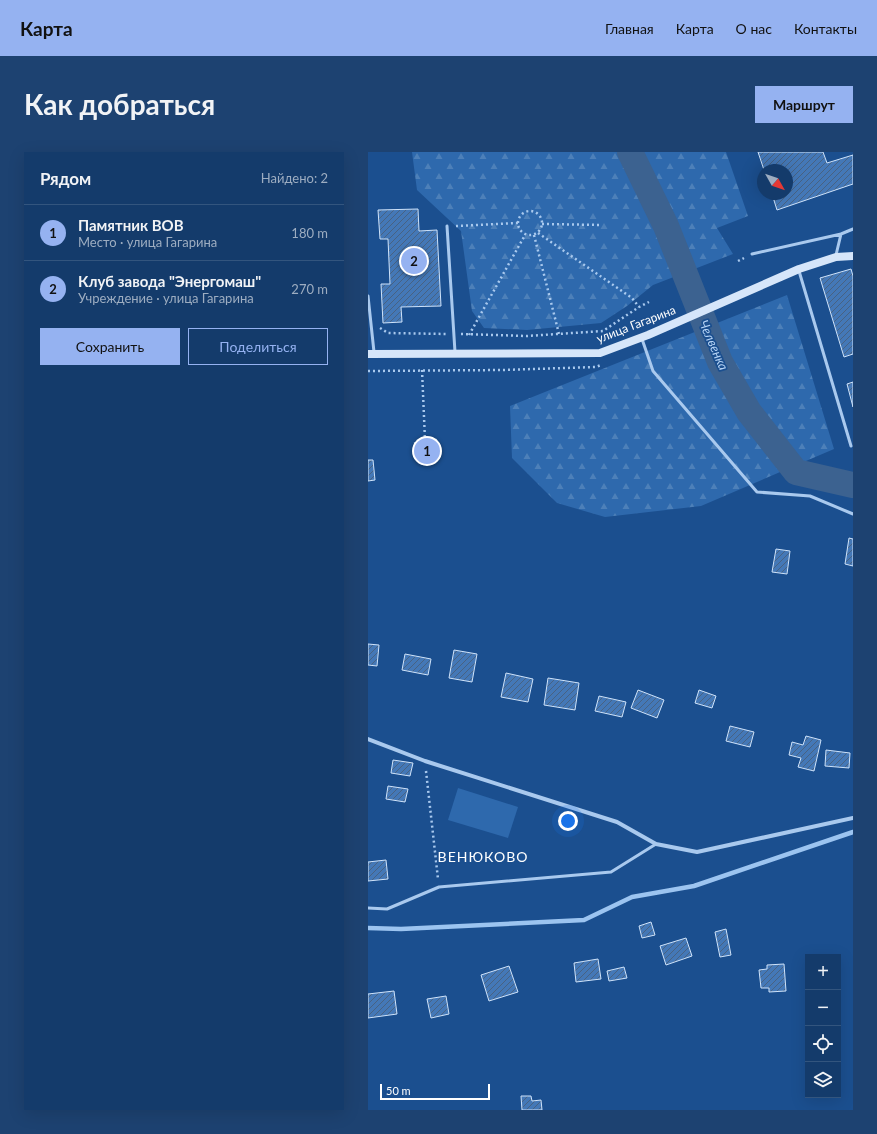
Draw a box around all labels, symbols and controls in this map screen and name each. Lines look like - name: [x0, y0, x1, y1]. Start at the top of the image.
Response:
- text: Карта: [20, 17, 73, 40]
- text: Главная: [605, 20, 654, 37]
- text: Карта: [676, 20, 714, 37]
- text: О нас: [736, 20, 772, 37]
- text: Контакты: [794, 20, 857, 37]
- button: Маршрут: [755, 86, 853, 123]
- text: Как добраться: [24, 87, 215, 121]
- north arrow: [757, 164, 793, 200]
- text: Рядом: [40, 168, 91, 189]
- text: Найдено: 2: [261, 170, 328, 186]
- text: Памятник ВОВ: [78, 216, 184, 234]
- text: 1: [49, 225, 57, 241]
- text: 180 m: [291, 225, 328, 241]
- text: Место · улица Гагарина: [78, 234, 217, 250]
- pin: 2: [401, 246, 427, 276]
- text: Клуб завода "Энергомаш": [78, 272, 261, 290]
- text: 2: [49, 281, 57, 297]
- text: 270 m: [291, 281, 328, 297]
- text: Учреждение · улица Гагарина: [78, 290, 254, 306]
- street label: улица Гагарина: [594, 302, 678, 346]
- water label: Челвенка: [696, 318, 732, 373]
- button: Сохранить: [40, 328, 180, 365]
- button: Поделиться: [188, 328, 328, 365]
- pin: 1: [414, 436, 440, 466]
- your location: [558, 811, 578, 831]
- district label: ВЕНЮКОВО: [438, 848, 528, 865]
- map controls: [805, 954, 841, 1098]
- button: +: [805, 954, 841, 990]
- button: −: [805, 990, 841, 1026]
- button: locate: [805, 1026, 841, 1062]
- button: layers: [805, 1062, 841, 1098]
- scale bar: [380, 1082, 490, 1101]
- text: 50 m: [386, 1084, 411, 1097]

